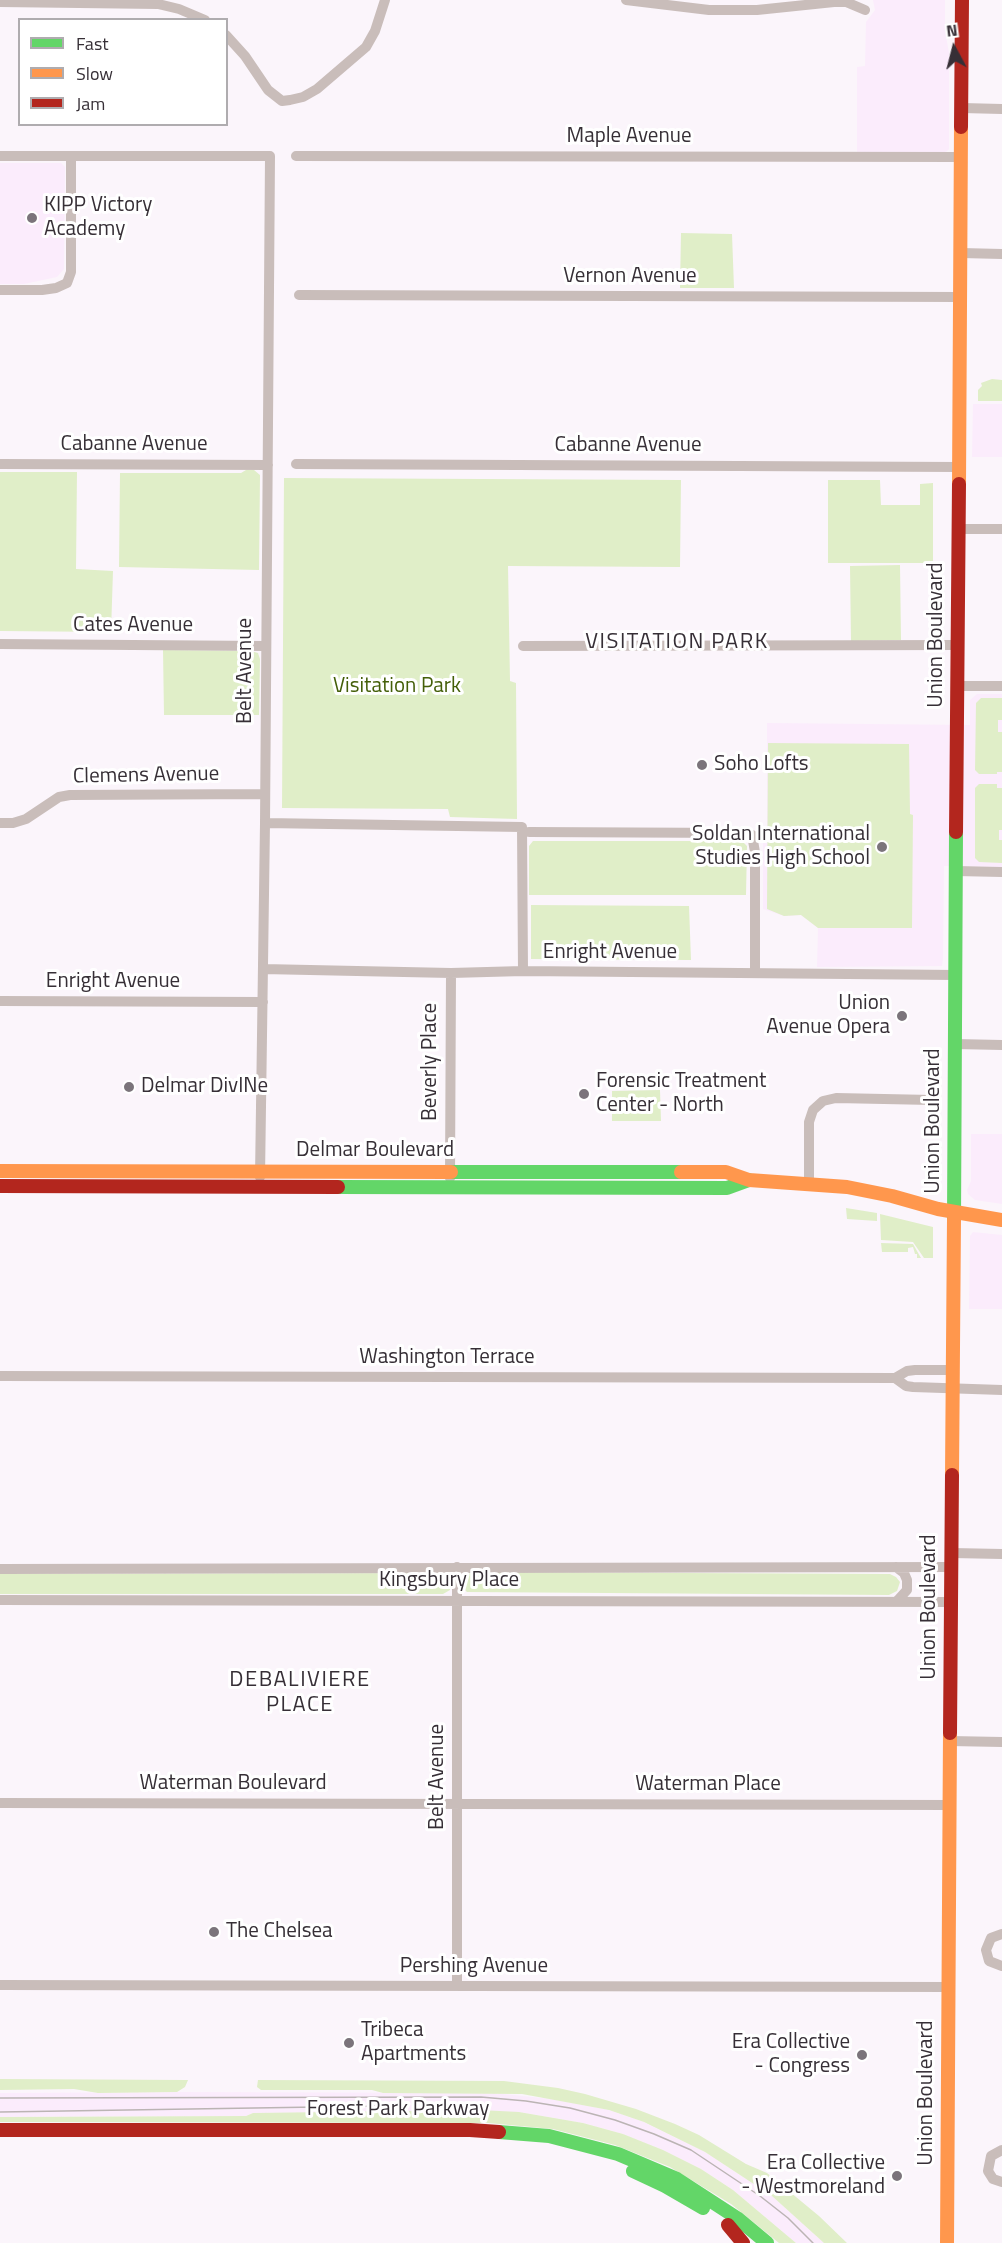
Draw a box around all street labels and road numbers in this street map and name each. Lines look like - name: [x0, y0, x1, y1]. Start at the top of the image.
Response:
- street label: Maple Avenue: [567, 124, 691, 150]
- street label: Vernon Avenue: [563, 264, 697, 290]
- street label: Cabanne Avenue: [61, 432, 207, 458]
- street label: Cabanne Avenue: [555, 433, 701, 459]
- street label: Union Boulevard: [924, 562, 950, 708]
- street label: Cates Avenue: [73, 613, 193, 639]
- street label: Belt Avenue: [233, 618, 259, 724]
- street label: Clemens Avenue: [73, 762, 219, 790]
- street label: Enright Avenue: [543, 940, 677, 966]
- street label: Enright Avenue: [46, 969, 180, 995]
- street label: Beverly Place: [418, 1003, 444, 1121]
- street label: Union Boulevard: [921, 1048, 947, 1194]
- street label: Delmar Boulevard: [296, 1138, 454, 1164]
- street label: Washington Terrace: [359, 1345, 535, 1371]
- street label: Union Boulevard: [917, 1534, 943, 1680]
- street label: Kingsbury Place: [379, 1568, 519, 1594]
- street label: Belt Avenue: [425, 1724, 451, 1830]
- street label: Waterman Boulevard: [139, 1771, 327, 1797]
- street label: Waterman Place: [635, 1772, 781, 1798]
- street label: Pershing Avenue: [400, 1954, 548, 1980]
- street label: Union Boulevard: [914, 2020, 940, 2166]
- street label: Forest Park Parkway: [307, 2097, 489, 2123]

